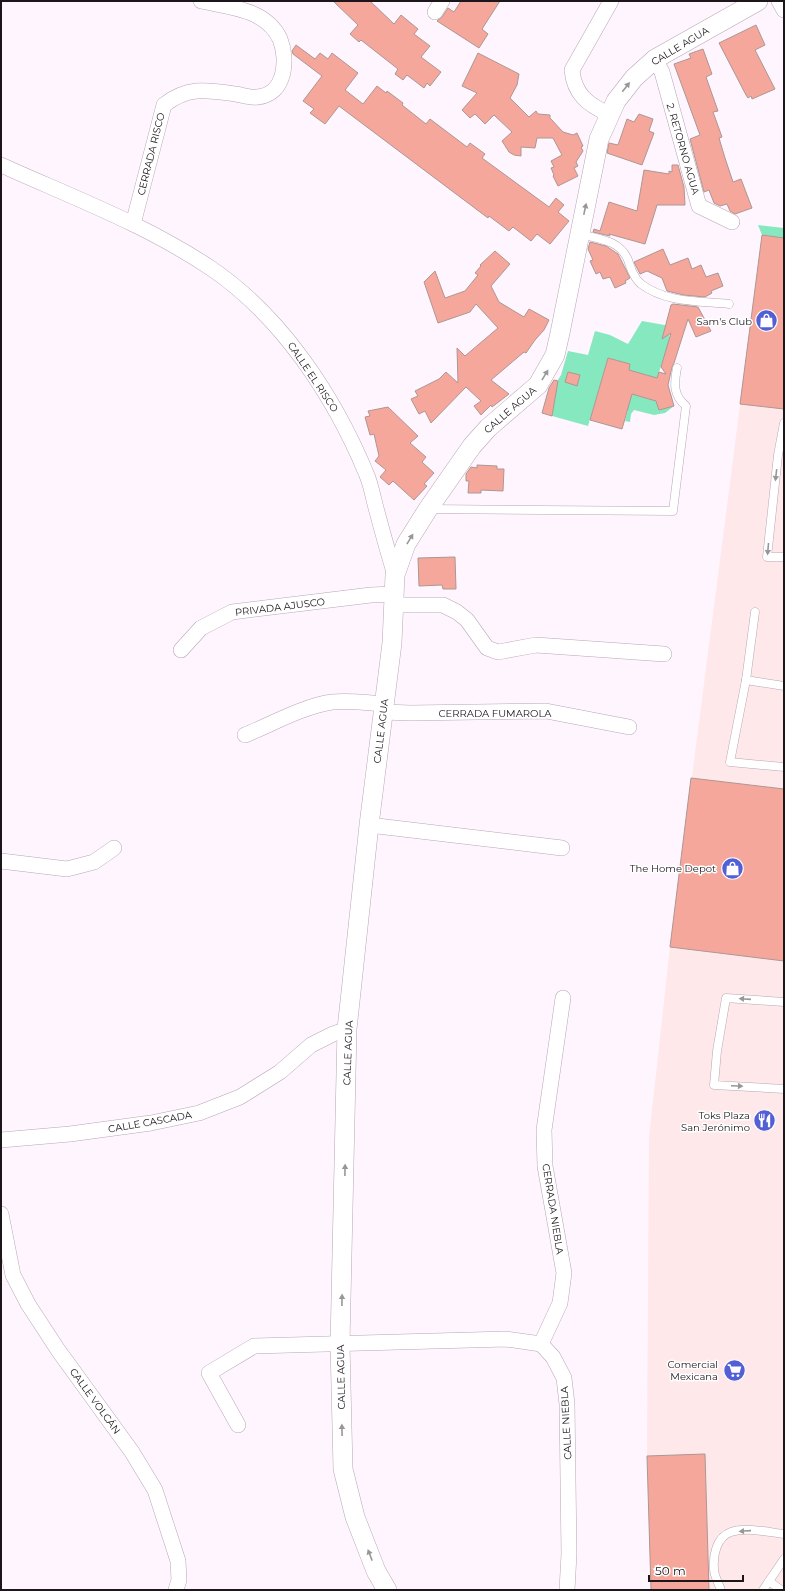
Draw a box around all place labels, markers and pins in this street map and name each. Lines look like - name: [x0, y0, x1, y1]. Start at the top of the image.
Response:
- shop icon: Sam's Club: [754, 308, 780, 334]
- place label: Sam's Club: [697, 315, 752, 328]
- shop icon: The Home Depot: [719, 855, 745, 881]
- place label: The Home Depot: [630, 862, 716, 875]
- restaurant icon: Toks Plaza San Jerónimo: [752, 1108, 778, 1134]
- place label: Toks Plaza San Jerónimo: [681, 1109, 750, 1134]
- supermarket icon: Comercial Mexicana: [721, 1357, 747, 1383]
- place label: Comercial Mexicana: [668, 1358, 718, 1383]

